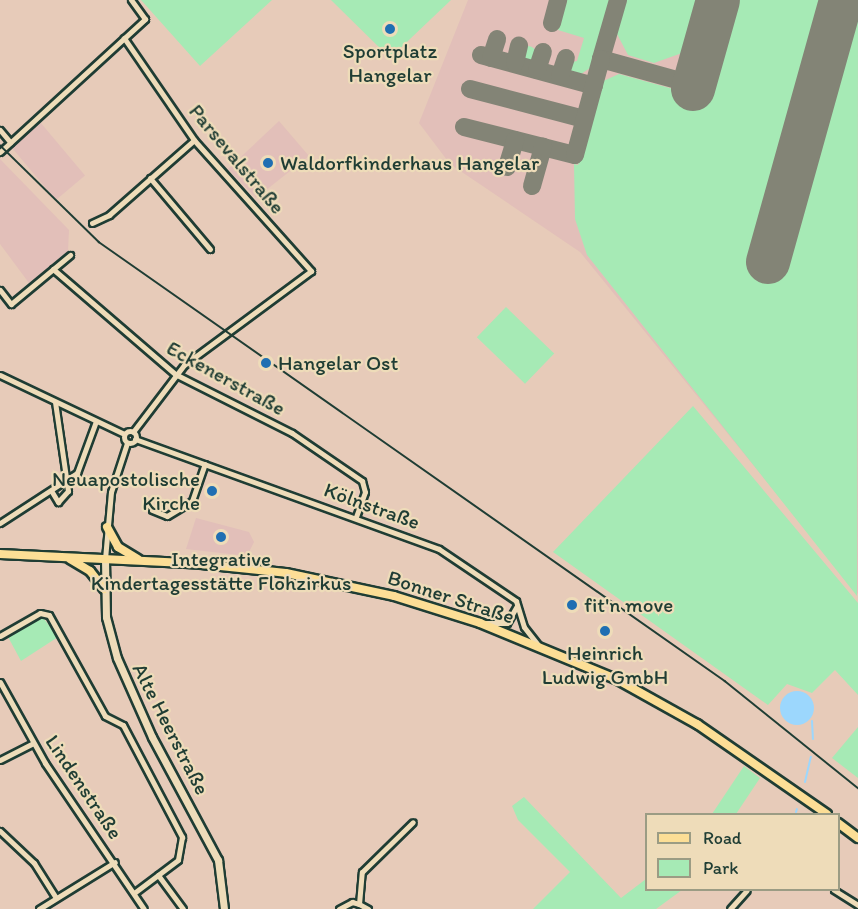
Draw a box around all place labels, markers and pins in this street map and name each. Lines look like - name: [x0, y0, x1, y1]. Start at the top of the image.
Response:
- marker: Sportplatz Hangelar: [383, 22, 397, 36]
- place label: Sportplatz Hangelar: [343, 38, 437, 88]
- place label: Waldorfkinderhaus Hangelar: [280, 150, 540, 176]
- marker: Waldorfkinderhaus Hangelar: [261, 156, 275, 170]
- place label: Hangelar Ost: [278, 350, 398, 376]
- marker: Hangelar Ost: [259, 356, 273, 370]
- place label: Neuapostolische Kirche: [52, 466, 200, 516]
- marker: Neuapostolische Kirche: [205, 484, 219, 498]
- marker: Integrative Kindertagesstätte Flohzirkus: [214, 530, 228, 544]
- place label: Integrative Kindertagesstätte Flohzirkus: [91, 546, 351, 596]
- place label: fit'n move: [584, 592, 673, 618]
- marker: fit'n move: [565, 598, 579, 612]
- marker: Heinrich Ludwig GmbH: [598, 624, 612, 638]
- place label: Heinrich Ludwig GmbH: [542, 640, 668, 690]

